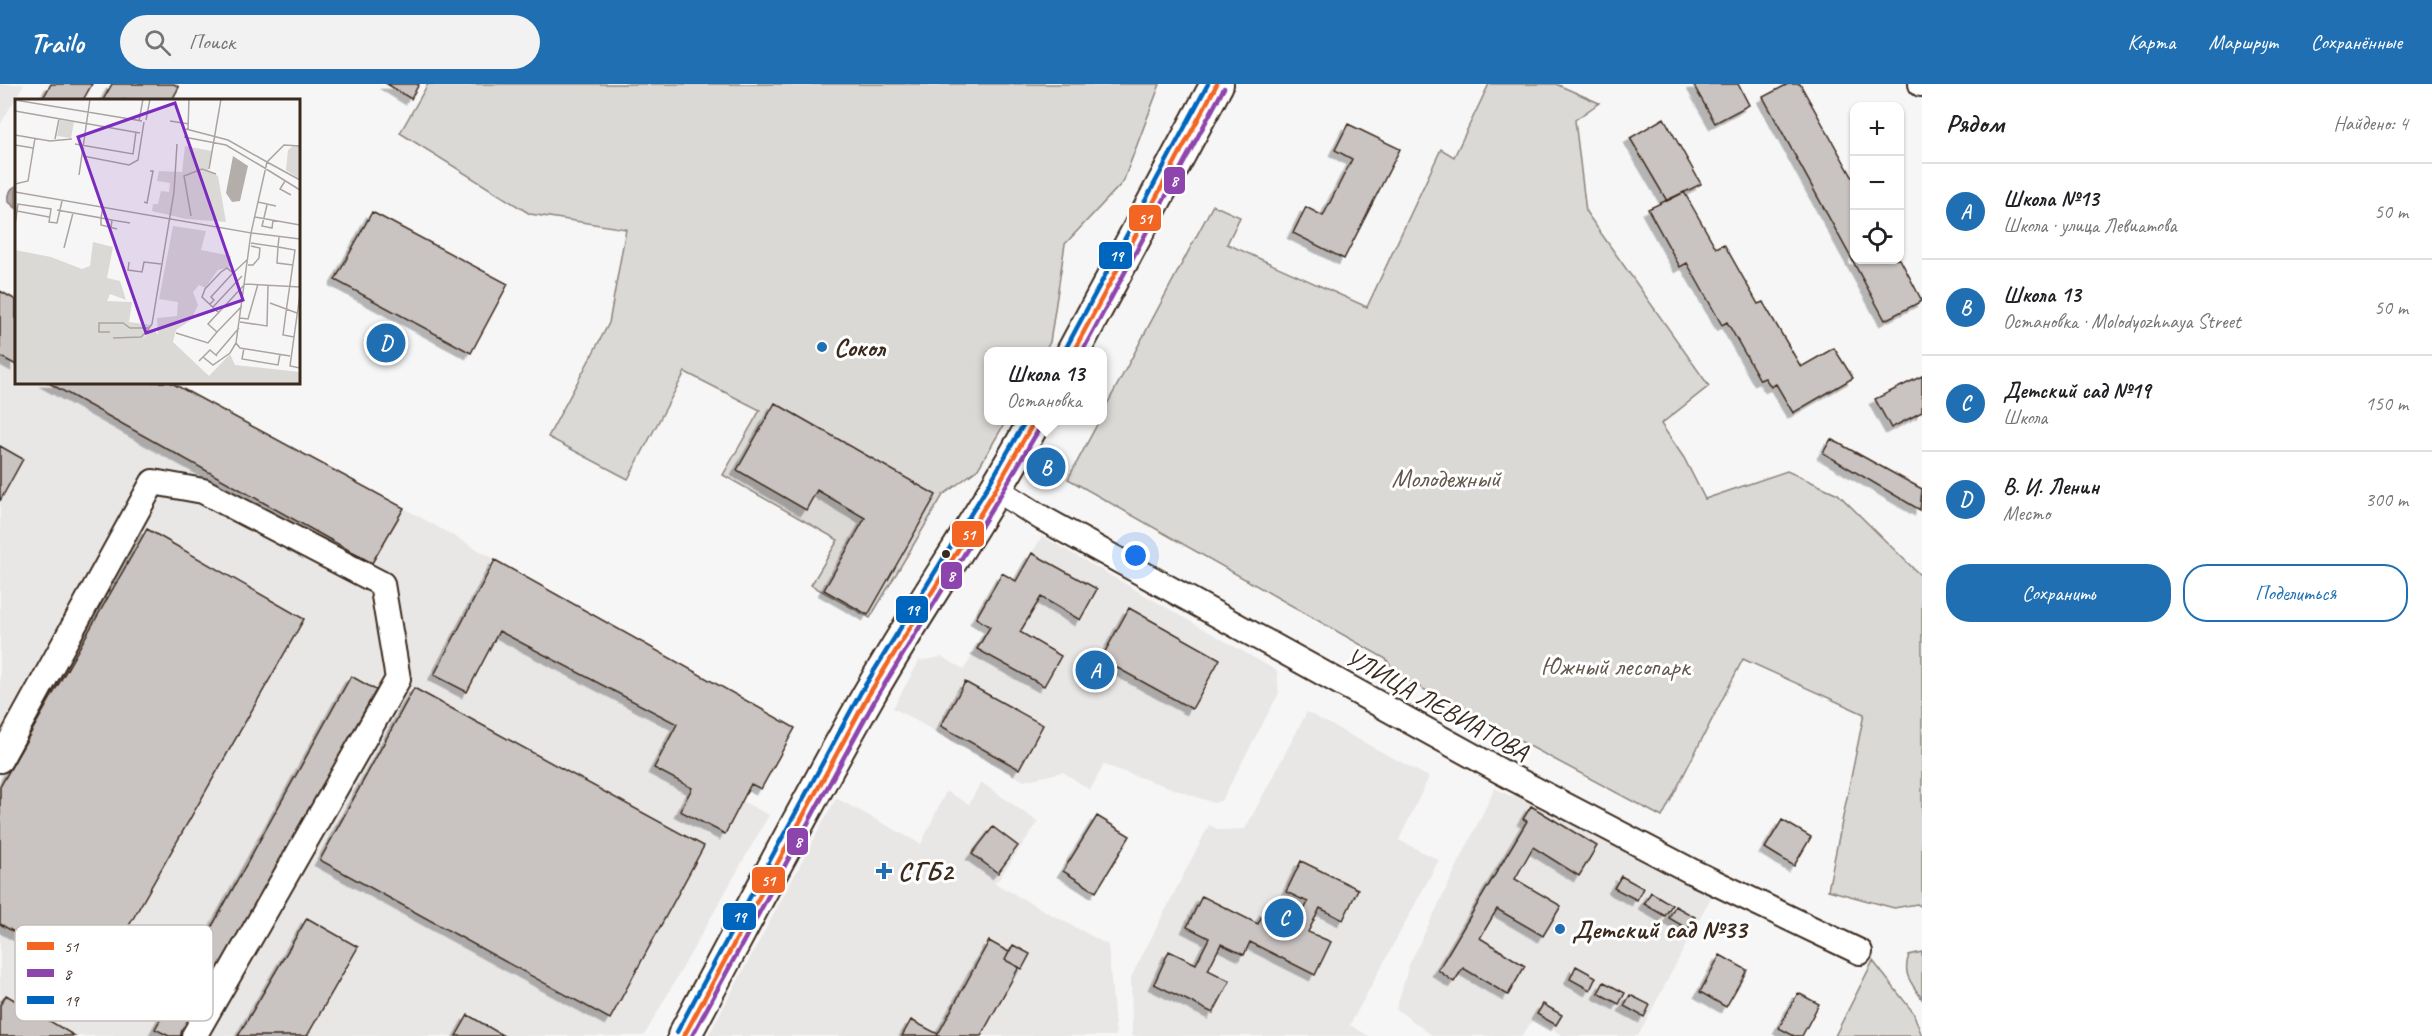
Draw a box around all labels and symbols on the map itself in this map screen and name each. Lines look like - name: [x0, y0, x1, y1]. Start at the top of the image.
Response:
- inset map: [15, 99, 300, 384]
- line badge: 8: [1163, 166, 1186, 195]
- text: 8: [1170, 171, 1179, 191]
- line badge: 51: [1128, 204, 1162, 232]
- text: 51: [1138, 209, 1154, 229]
- line badge: 19: [1098, 241, 1133, 270]
- text: 19: [1109, 246, 1125, 266]
- pin: D: [366, 320, 406, 366]
- place label: Сокол: [834, 331, 887, 364]
- marker: Сокол: [815, 340, 829, 354]
- pin: B: [1026, 444, 1066, 490]
- park label: Молодежный: [1391, 462, 1503, 495]
- line badge: 51: [951, 520, 985, 548]
- text: 51: [961, 525, 977, 545]
- your location: [1121, 541, 1150, 570]
- unlabelled marker: [940, 548, 952, 560]
- line badge: 8: [940, 561, 963, 590]
- text: 8: [947, 566, 956, 586]
- line badge: 19: [895, 595, 929, 624]
- text: 19: [905, 600, 921, 620]
- street label: УЛИЦА ЛЕВИАТОВА: [1340, 640, 1535, 768]
- pin: A: [1076, 648, 1114, 692]
- park label: Южный лесопарк: [1541, 650, 1692, 683]
- line badge: 8: [786, 827, 809, 856]
- text: 8: [794, 832, 803, 852]
- place label: СГБ2: [898, 855, 955, 888]
- marker: СГБ2: [875, 862, 893, 880]
- line badge: 51: [751, 866, 786, 894]
- text: 51: [761, 871, 777, 891]
- pin: C: [1264, 896, 1304, 940]
- line badge: 19: [722, 902, 757, 931]
- text: 19: [732, 907, 748, 927]
- place label: Детский сад №33: [1572, 913, 1749, 946]
- marker: Детский сад №33: [1553, 922, 1567, 936]
- legend: [15, 925, 213, 1021]
- text: 51: [64, 937, 79, 957]
- text: 8: [64, 964, 73, 984]
- text: 19: [64, 991, 80, 1011]

